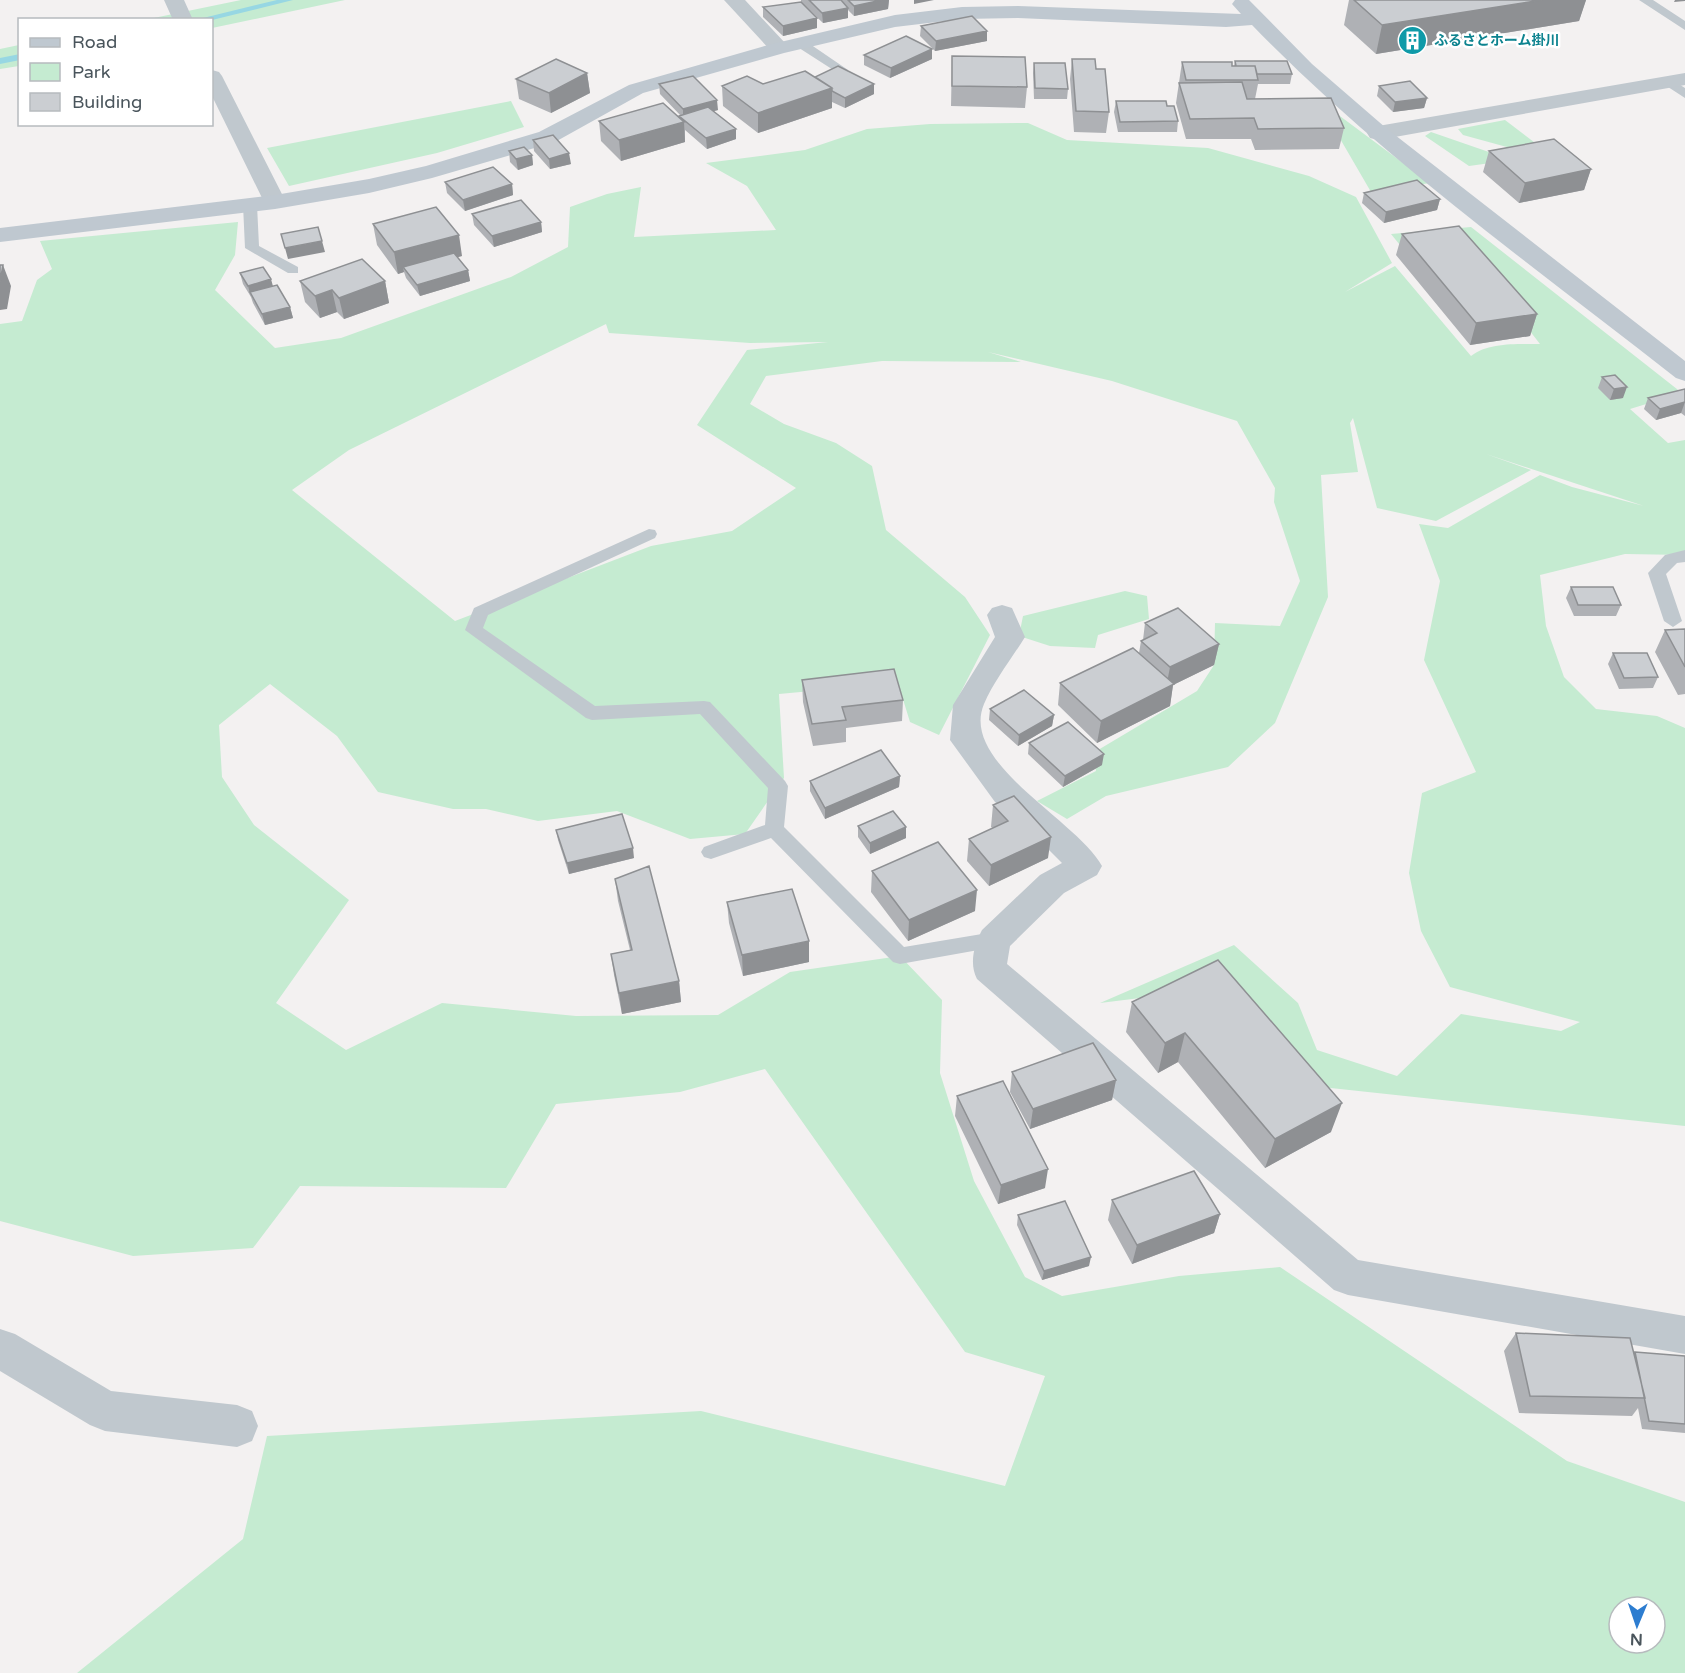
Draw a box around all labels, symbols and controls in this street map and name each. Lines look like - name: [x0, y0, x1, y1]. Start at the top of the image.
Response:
- legend: [18, 18, 213, 126]
- building icon: ふるさとホーム掛川: [1397, 24, 1429, 56]
- text: Road: [72, 31, 117, 53]
- place label: ふるさとホーム掛川: [1434, 32, 1560, 49]
- text: Park: [72, 61, 111, 83]
- text: Building: [72, 91, 142, 113]
- north arrow: [1607, 1595, 1667, 1655]
- text: N: [1630, 1629, 1643, 1649]

